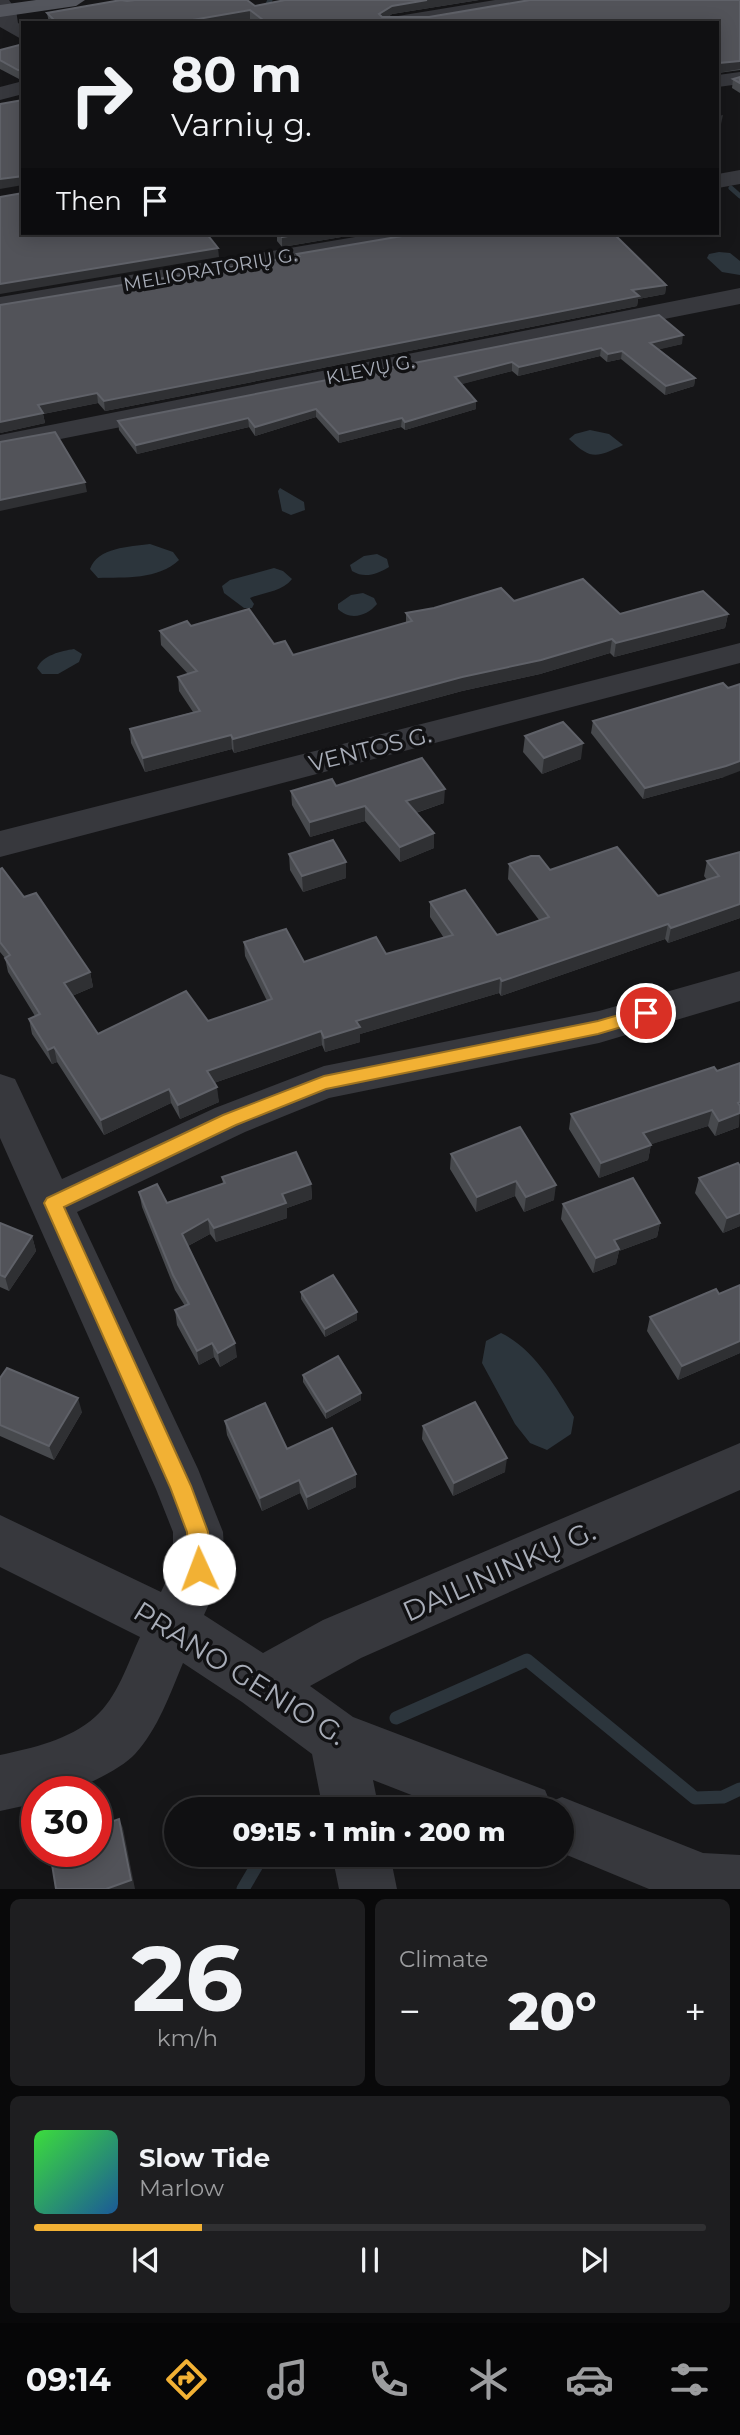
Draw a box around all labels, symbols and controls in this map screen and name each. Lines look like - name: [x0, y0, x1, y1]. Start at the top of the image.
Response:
- text: 80 m: [171, 45, 302, 104]
- icon: right: [56, 49, 147, 140]
- text: Varnių g.: [171, 105, 312, 144]
- icon: arrive: [136, 182, 174, 220]
- text: Then: [56, 185, 122, 217]
- street label: MELIORATORIŲ G.: [122, 243, 299, 296]
- street label: KLEVŲ G.: [324, 350, 416, 389]
- street label: VENTOS G.: [306, 720, 434, 778]
- pin: [616, 983, 676, 1043]
- icon: arrive: [627, 994, 665, 1032]
- street label: DAILININKŲ G.: [397, 1513, 601, 1629]
- position arrow: [162, 1532, 236, 1606]
- street label: PRANO GENIO G.: [128, 1594, 352, 1752]
- speed limit sign: 30: [21, 1776, 112, 1867]
- text: 09:15 · 1 min · 200 m: [233, 1816, 505, 1848]
- text: 26: [132, 1923, 243, 2034]
- text: Climate: [399, 1945, 488, 1973]
- text: 20°: [508, 1980, 597, 2043]
- text: −: [399, 1988, 421, 2035]
- text: +: [684, 1988, 706, 2035]
- text: km/h: [157, 2024, 218, 2052]
- text: Slow Tide: [139, 2142, 270, 2174]
- text: Marlow: [139, 2174, 224, 2202]
- icon: previous: [127, 2241, 165, 2279]
- icon: pause: [351, 2241, 389, 2279]
- icon: next: [575, 2241, 613, 2279]
- icon: directions: [162, 2355, 211, 2404]
- icon: music: [263, 2355, 312, 2404]
- icon: phone: [364, 2355, 413, 2404]
- icon: climate: [464, 2355, 513, 2404]
- icon: car: [565, 2355, 614, 2404]
- icon: filters: [665, 2355, 714, 2404]
- text: 09:14: [26, 2360, 111, 2399]

